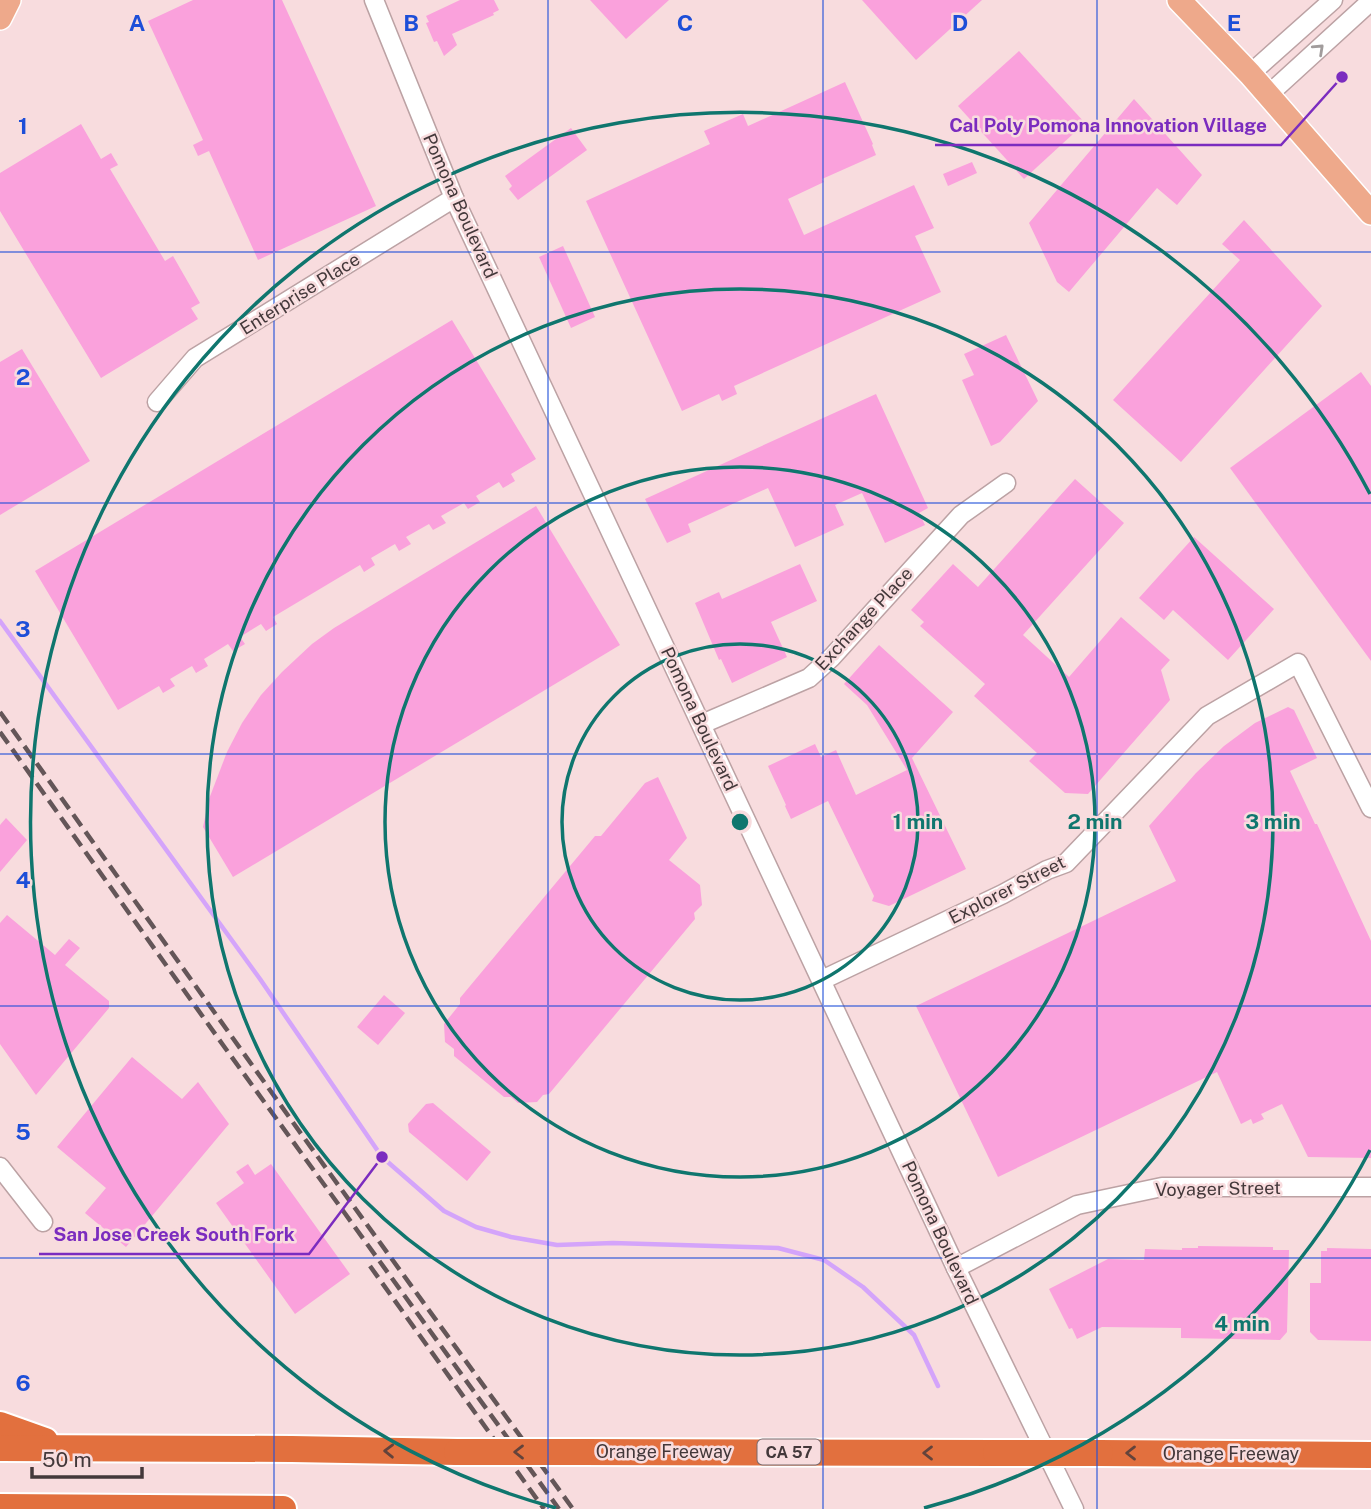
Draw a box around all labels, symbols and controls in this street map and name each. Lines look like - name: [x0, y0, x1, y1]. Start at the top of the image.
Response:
- text: A: [129, 9, 146, 36]
- text: B: [403, 9, 419, 36]
- text: C: [677, 9, 693, 36]
- text: D: [952, 9, 968, 36]
- text: E: [1227, 9, 1241, 36]
- one-way arrow: [1311, 45, 1324, 58]
- callout: Cal Poly Pomona Innovation Village: [935, 105, 1281, 145]
- text: 1: [18, 112, 28, 139]
- text: Cal Poly Pomona Innovation Village: [949, 114, 1267, 136]
- street label: Pomona Boulevard: [419, 130, 502, 281]
- street label: Enterprise Place: [236, 248, 364, 339]
- text: 2: [16, 363, 30, 390]
- street label: Exchange Place: [811, 563, 917, 675]
- text: 3: [15, 615, 31, 642]
- street label: Pomona Boulevard: [657, 644, 742, 794]
- text: 1 min: [893, 809, 943, 834]
- text: 2 min: [1067, 809, 1123, 834]
- text: 3 min: [1245, 809, 1301, 834]
- centre of rings: [728, 810, 752, 834]
- street label: Explorer Street: [945, 851, 1069, 928]
- text: 4: [15, 866, 31, 893]
- text: 5: [15, 1118, 31, 1145]
- street label: Pomona Boulevard: [898, 1158, 983, 1308]
- street label: Voyager Street: [1155, 1177, 1281, 1200]
- callout: San Jose Creek South Fork: [39, 1214, 309, 1254]
- text: San Jose Creek South Fork: [53, 1223, 295, 1245]
- text: 4 min: [1214, 1311, 1270, 1336]
- text: 6: [15, 1369, 31, 1396]
- scale bar: [32, 1436, 142, 1480]
- road number: CA 57: [758, 1440, 820, 1464]
- street label: Orange Freeway: [596, 1441, 733, 1462]
- one-way arrow: [383, 1443, 394, 1459]
- street label: Orange Freeway: [1163, 1443, 1300, 1464]
- one-way arrow: [513, 1444, 524, 1460]
- one-way arrow: [922, 1445, 933, 1461]
- one-way arrow: [1126, 1446, 1137, 1461]
- text: 50 m: [42, 1447, 92, 1472]

